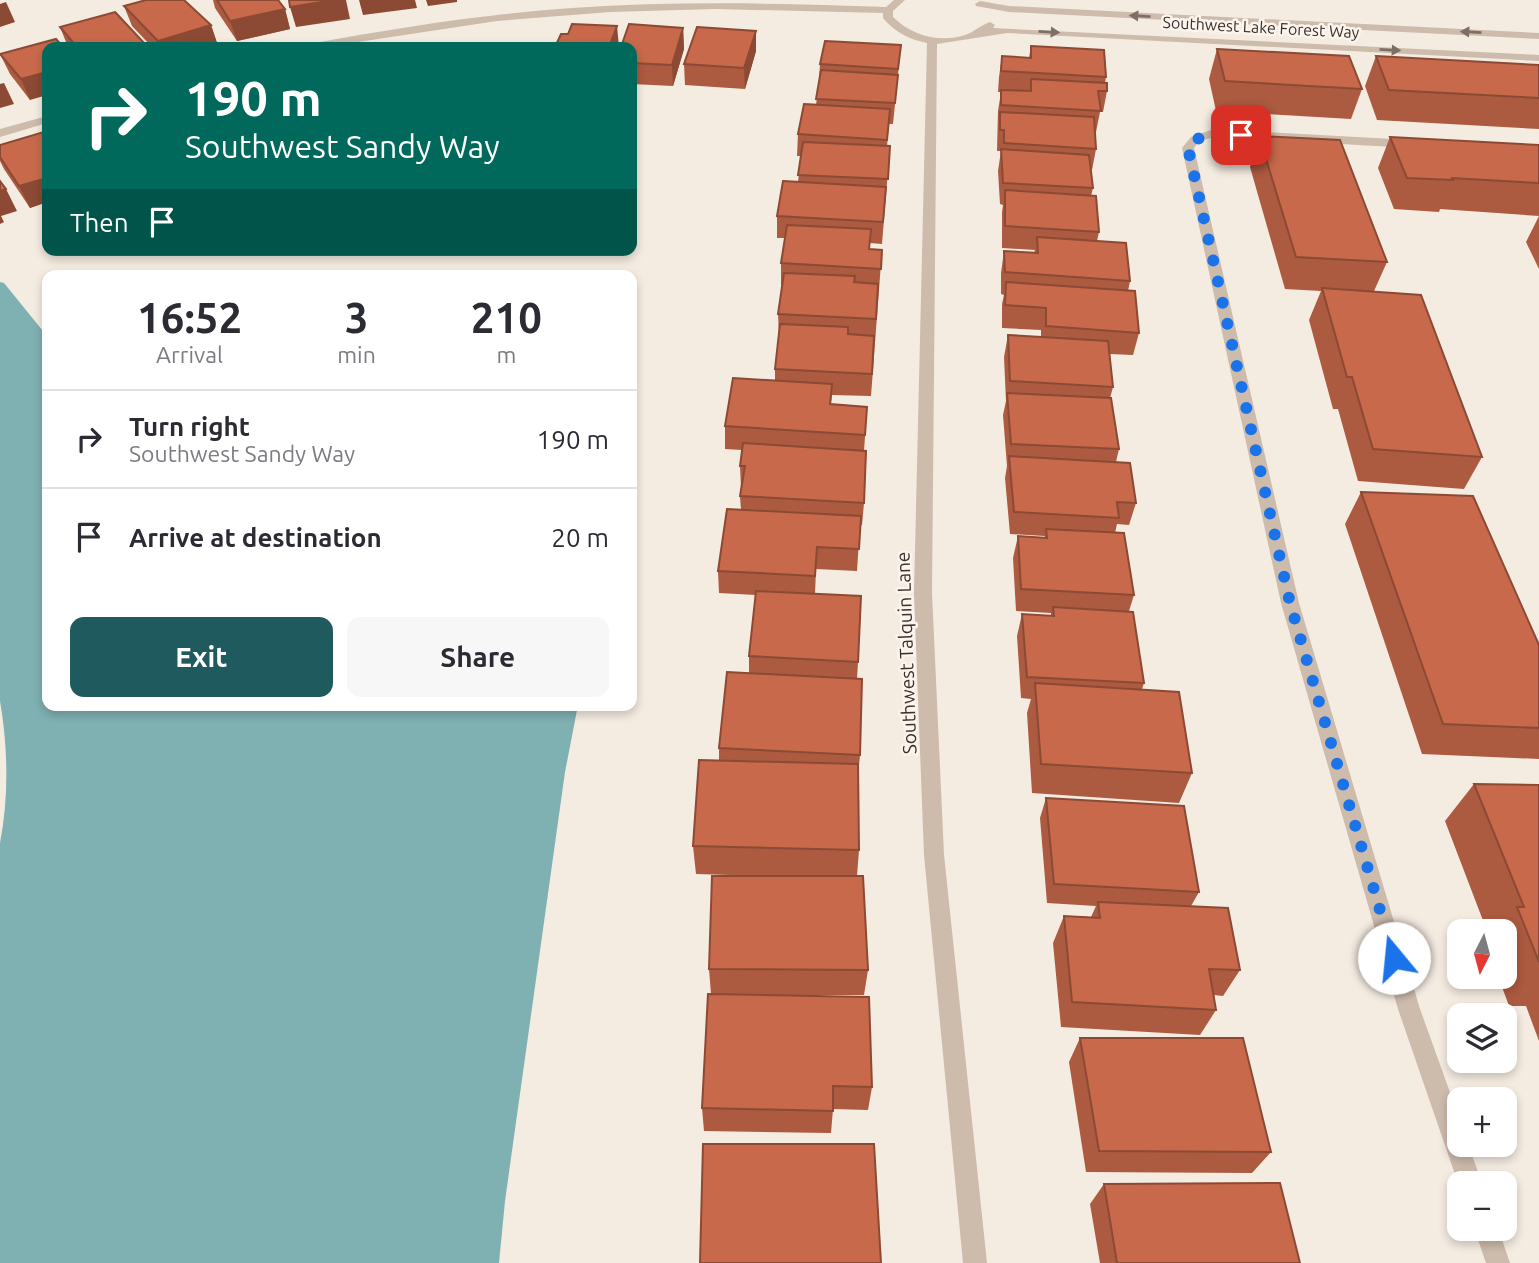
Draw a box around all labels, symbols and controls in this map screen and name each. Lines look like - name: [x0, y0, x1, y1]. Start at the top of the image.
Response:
- one-way arrow: [1129, 10, 1151, 21]
- street label: Southwest Lake Forest Way: [1162, 13, 1360, 41]
- one-way arrow: [1038, 27, 1060, 38]
- one-way arrow: [1460, 27, 1482, 38]
- one-way arrow: [1379, 45, 1401, 56]
- icon: right: [70, 70, 161, 161]
- text: 190 m: [185, 70, 322, 125]
- pin: [1211, 105, 1271, 165]
- icon: arrive: [1222, 116, 1260, 154]
- text: Southwest Sandy Way: [185, 128, 500, 164]
- icon: arrive: [143, 203, 181, 241]
- text: Then: [70, 208, 129, 237]
- text: 16:52: [137, 294, 242, 341]
- text: 3: [345, 294, 368, 341]
- text: 210: [471, 294, 542, 341]
- text: Arrival: [156, 342, 223, 367]
- text: min: [337, 342, 376, 367]
- text: m: [496, 342, 516, 367]
- text: Turn right: [129, 412, 250, 441]
- icon: right: [70, 420, 108, 458]
- text: 190 m: [537, 425, 609, 454]
- text: Southwest Sandy Way: [129, 441, 355, 466]
- icon: arrive: [70, 518, 108, 556]
- text: Arrive at destination: [129, 523, 382, 552]
- text: 20 m: [551, 523, 609, 552]
- street label: Southwest Talquin Lane: [891, 551, 921, 755]
- button: Exit: [70, 617, 333, 697]
- button: Share: [347, 617, 609, 697]
- north arrow: [1447, 919, 1517, 989]
- map controls: [1447, 919, 1517, 1241]
- position arrow: [1357, 921, 1431, 995]
- button: layers: [1447, 1003, 1517, 1073]
- button: +: [1447, 1087, 1517, 1157]
- button: −: [1447, 1171, 1517, 1241]

